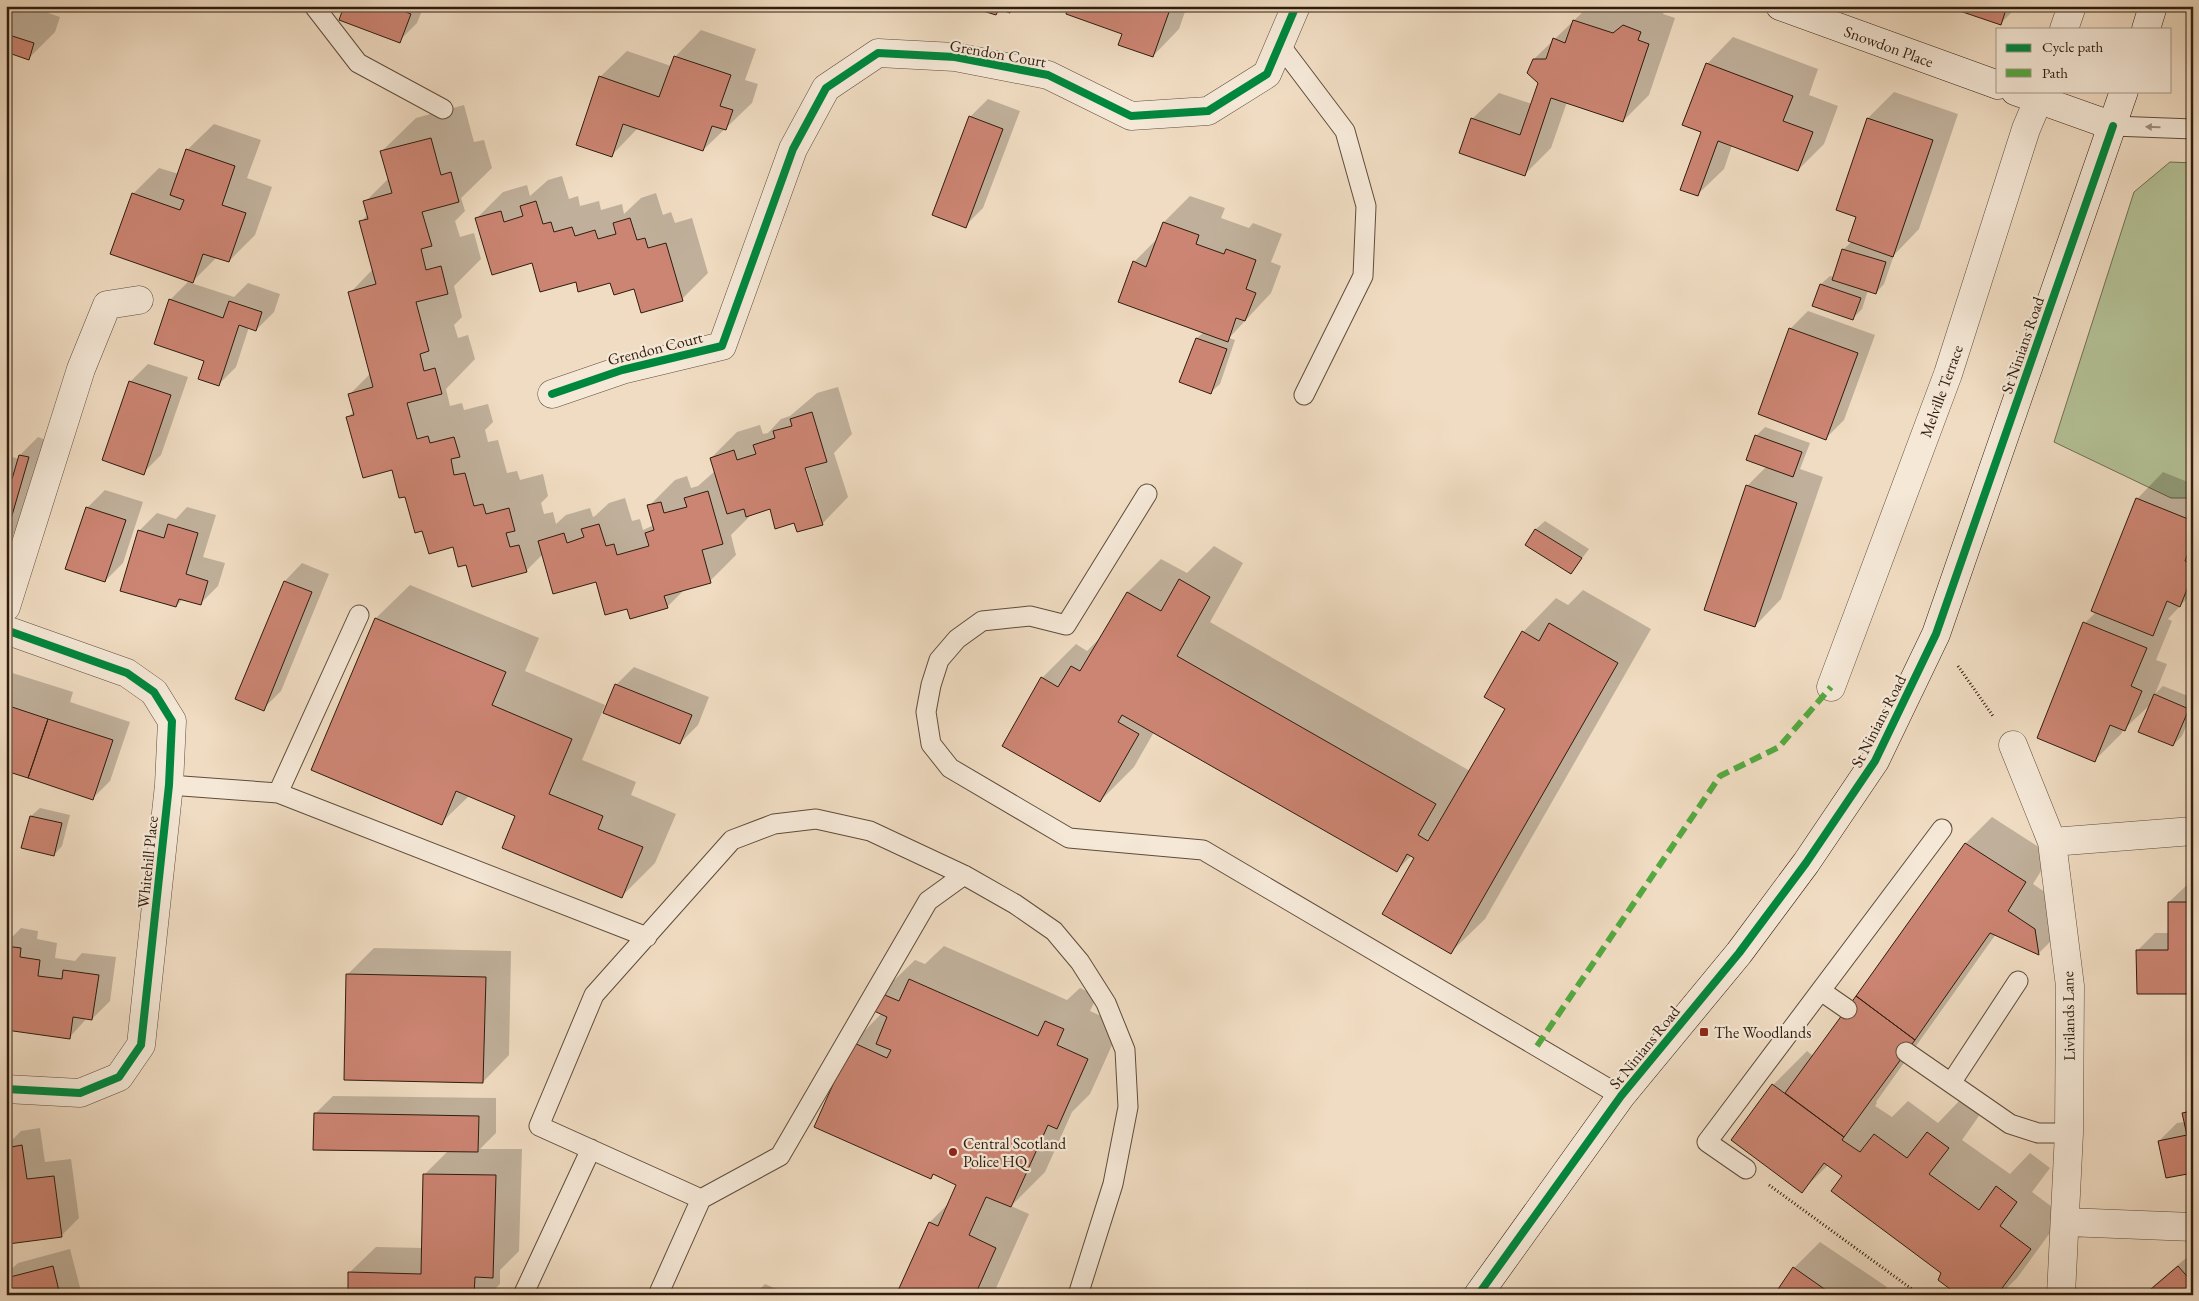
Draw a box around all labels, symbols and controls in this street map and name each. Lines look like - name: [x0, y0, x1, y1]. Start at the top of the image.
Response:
- street label: Snowdon Place: [1841, 21, 1936, 72]
- legend: [1996, 28, 2172, 92]
- street label: Grendon Court: [948, 35, 1048, 72]
- text: Cycle path: [2042, 37, 2104, 56]
- text: Path: [2042, 63, 2068, 82]
- one-way arrow: [2145, 123, 2161, 131]
- street label: St Ninians Road: [1996, 293, 2049, 396]
- street label: Grendon Court: [605, 327, 705, 370]
- street label: Melville Terrace: [1915, 342, 1968, 440]
- street label: St Ninians Road: [1846, 671, 1911, 771]
- street label: Whitehill Place: [132, 815, 163, 909]
- street label: Livilands Lane: [2057, 971, 2080, 1061]
- street label: St Ninians Road: [1604, 1001, 1685, 1093]
- place label: The Woodlands: [1714, 1022, 1811, 1043]
- marker: The Woodlands: [1698, 1026, 1710, 1038]
- place label: Central Scotland Police HQ: [963, 1133, 1067, 1172]
- marker: Central Scotland Police HQ: [947, 1146, 959, 1158]

